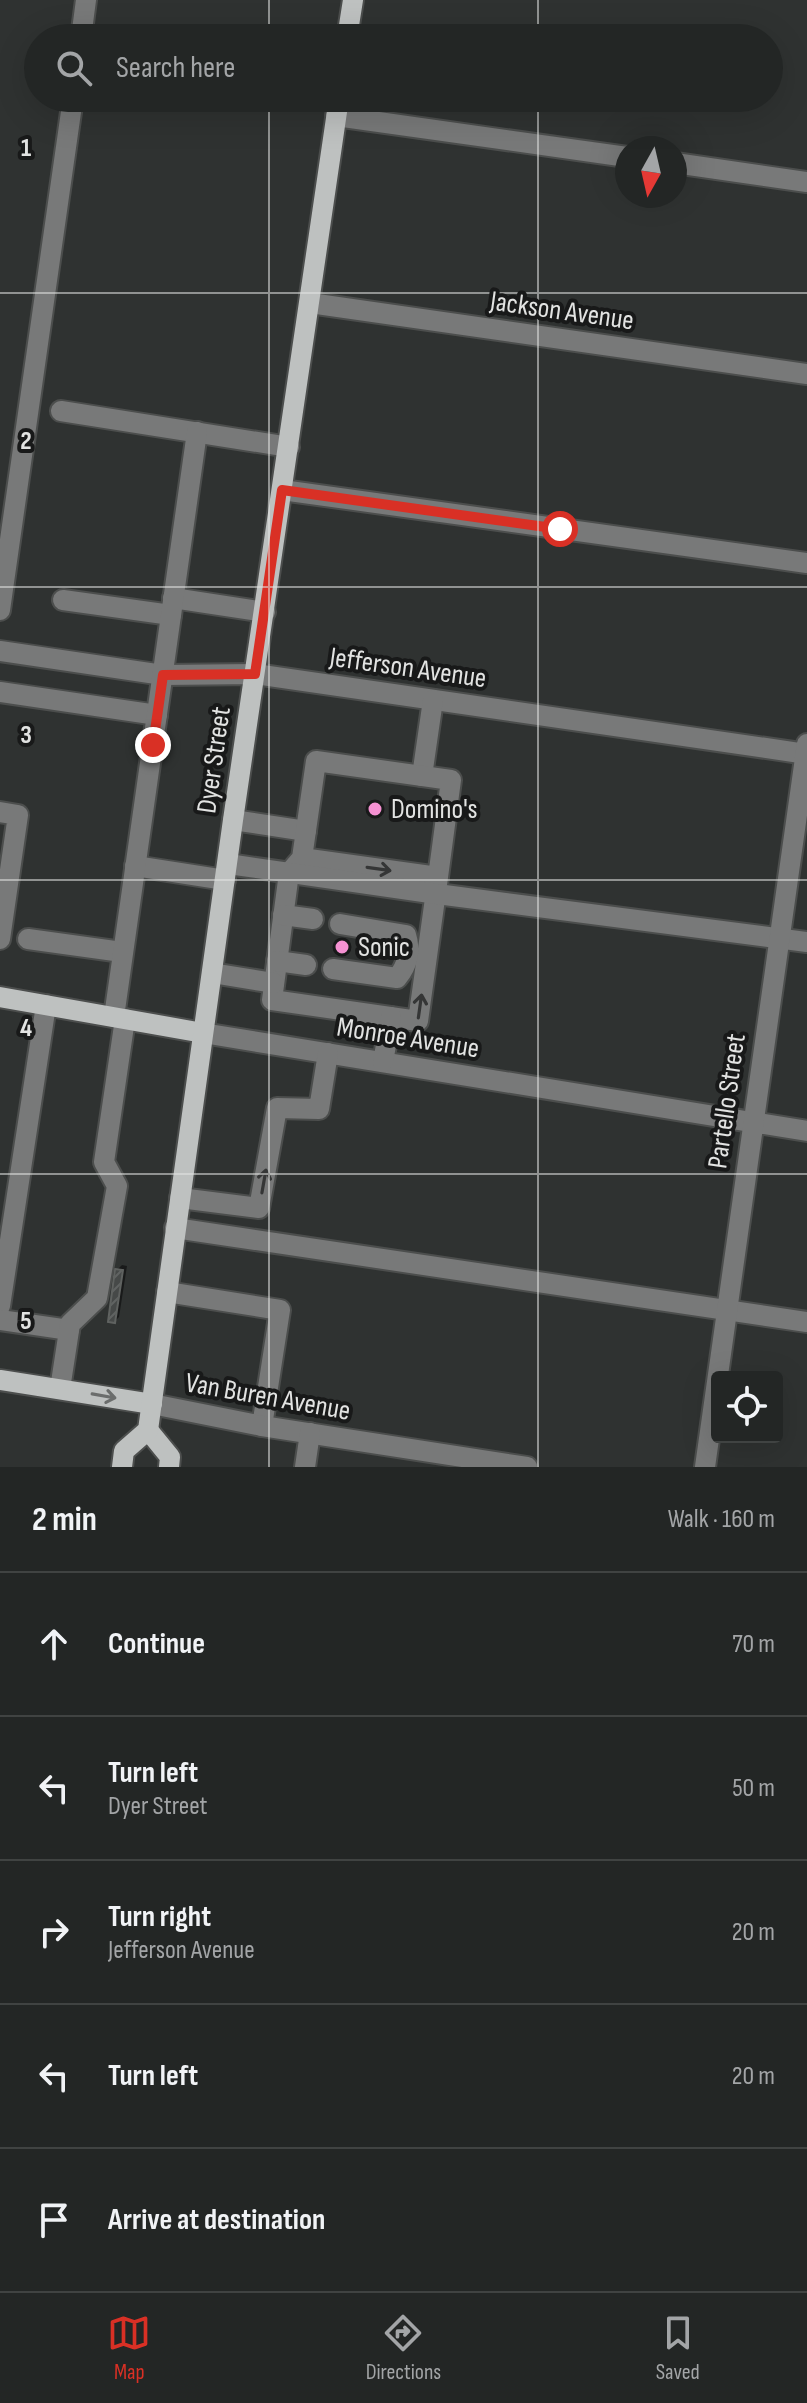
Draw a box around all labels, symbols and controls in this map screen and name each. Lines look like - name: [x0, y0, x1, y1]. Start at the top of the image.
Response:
- search box: [24, 24, 783, 112]
- icon: search: [52, 46, 96, 90]
- text: Search here: [116, 50, 235, 86]
- text: 1: [21, 133, 31, 164]
- north arrow: [615, 136, 687, 208]
- street label: Jackson Avenue: [487, 284, 636, 337]
- text: 2: [20, 426, 32, 457]
- route start: [542, 511, 578, 547]
- street label: Jefferson Avenue: [327, 641, 488, 695]
- street label: Dyer Street: [190, 705, 238, 815]
- text: 3: [20, 720, 32, 751]
- route end: [135, 727, 171, 763]
- place label: Domino's: [391, 793, 478, 826]
- marker: Domino's: [366, 800, 384, 818]
- one-way arrow: [366, 862, 391, 877]
- place label: Sonic: [358, 931, 410, 964]
- marker: Sonic: [333, 938, 351, 956]
- one-way arrow: [413, 994, 428, 1019]
- street label: Monroe Avenue: [334, 1010, 482, 1066]
- text: 4: [20, 1013, 32, 1044]
- street label: Partello Street: [701, 1031, 753, 1171]
- one-way arrow: [257, 1169, 272, 1194]
- text: 5: [20, 1306, 32, 1337]
- street label: Van Buren Avenue: [183, 1366, 353, 1428]
- map controls: [711, 1371, 783, 1443]
- button: locate: [711, 1371, 783, 1443]
- one-way arrow: [90, 1390, 116, 1405]
- text: 2 min: [32, 1499, 97, 1540]
- text: Walk · 160 m: [668, 1504, 775, 1535]
- icon: ahead: [32, 1622, 76, 1666]
- text: Continue: [108, 1626, 205, 1662]
- text: 70 m: [732, 1629, 775, 1660]
- text: Turn left: [108, 1755, 198, 1791]
- icon: left: [32, 1766, 76, 1810]
- text: 50 m: [732, 1773, 775, 1804]
- text: Dyer Street: [108, 1791, 207, 1822]
- text: Turn right: [108, 1899, 211, 1935]
- icon: right: [32, 1910, 76, 1954]
- text: 20 m: [732, 1917, 775, 1948]
- text: Jefferson Avenue: [108, 1935, 255, 1966]
- icon: left: [32, 2054, 76, 2098]
- text: Turn left: [108, 2058, 198, 2094]
- text: 20 m: [732, 2061, 775, 2092]
- icon: arrive: [32, 2198, 76, 2242]
- text: Arrive at destination: [108, 2202, 325, 2238]
- tab: Map: [107, 2311, 151, 2386]
- tab: Directions: [366, 2311, 441, 2386]
- tab: Saved: [656, 2311, 700, 2386]

